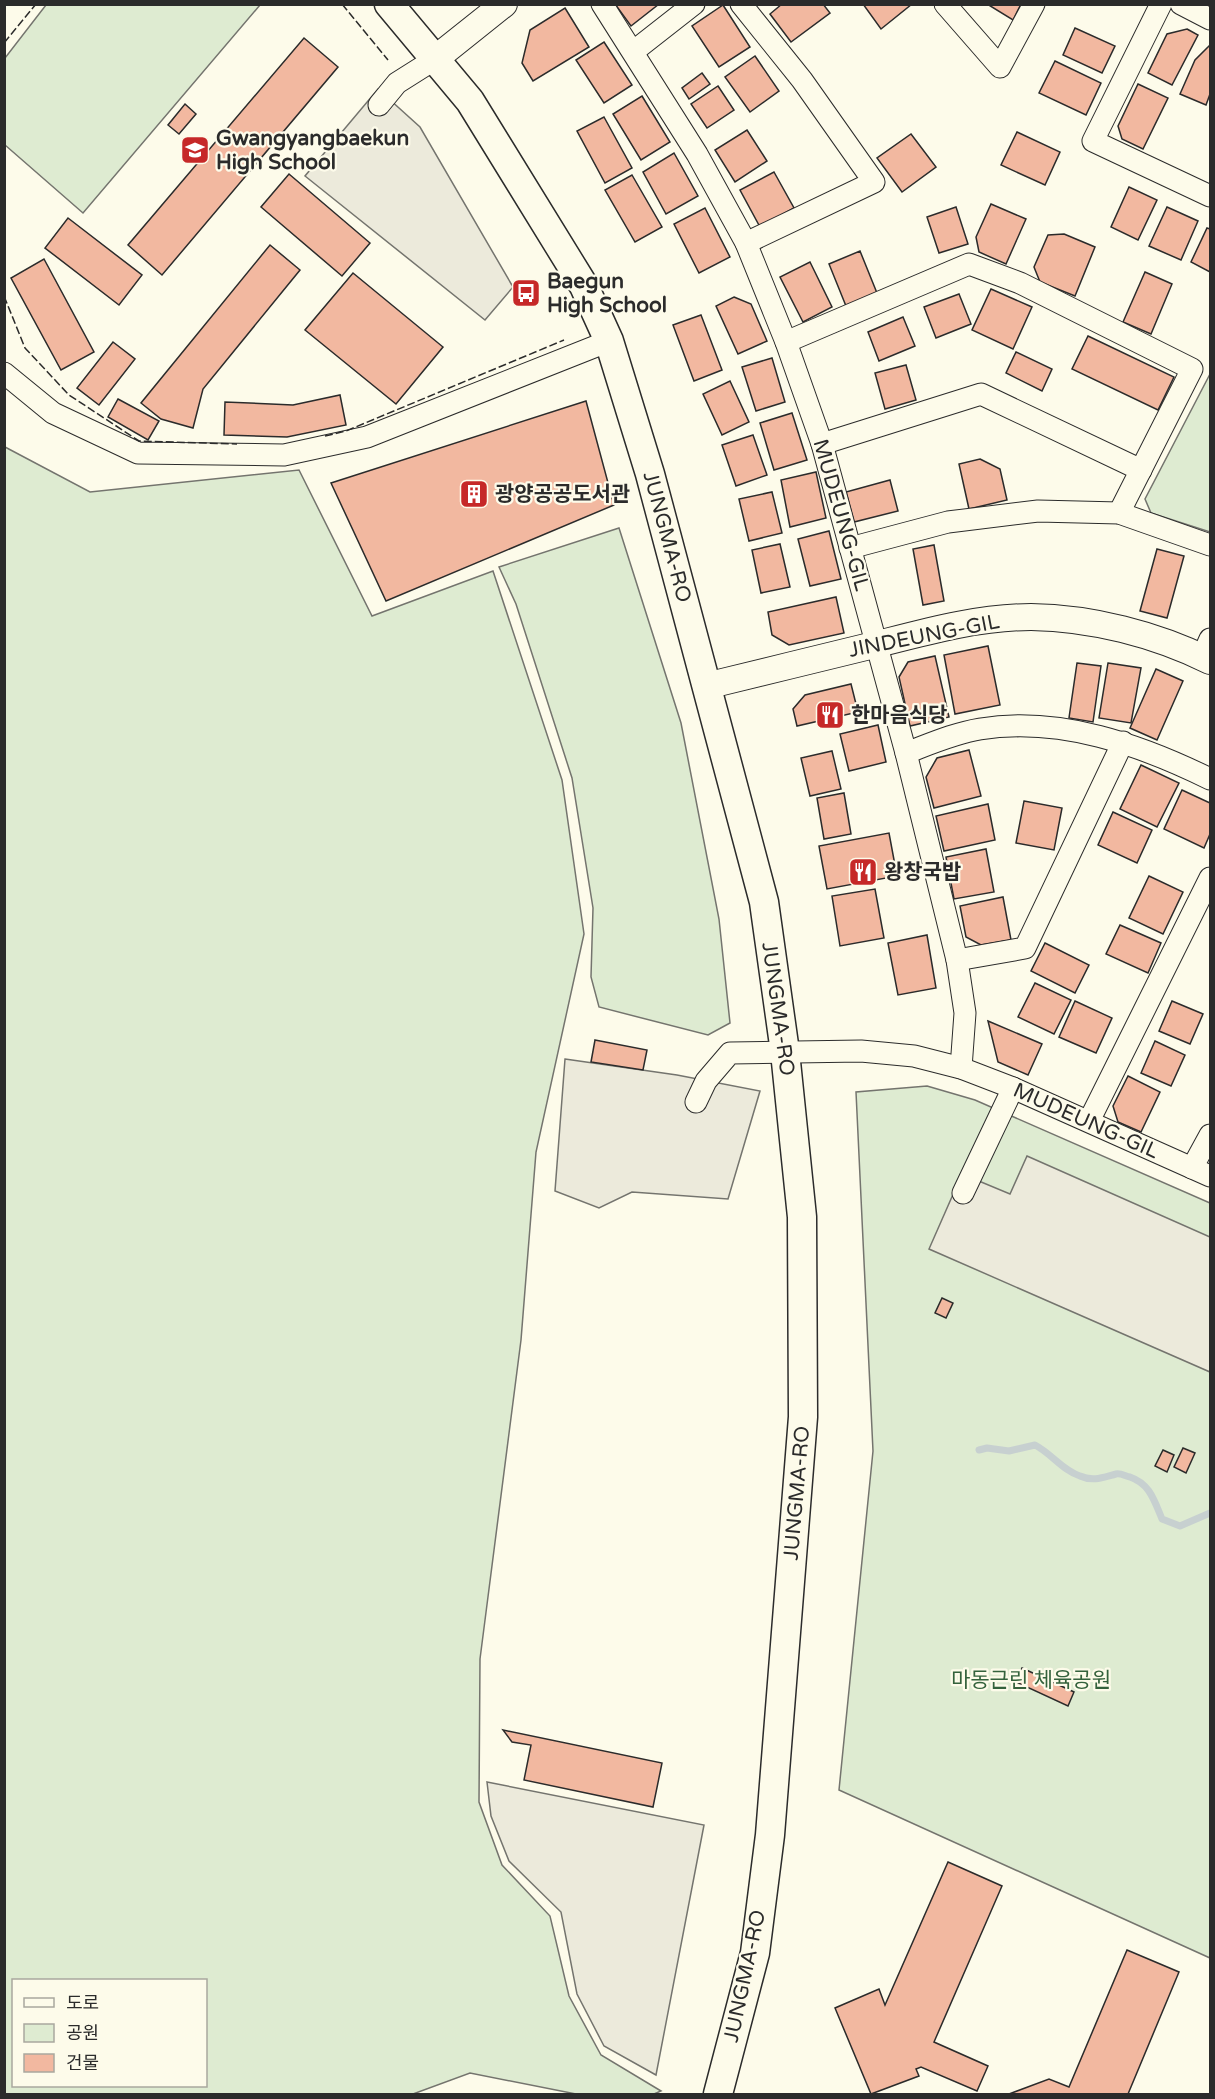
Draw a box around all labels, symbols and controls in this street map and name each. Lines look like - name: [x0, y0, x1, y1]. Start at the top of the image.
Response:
- place label: Gwangyangbaekun High School: [216, 126, 409, 175]
- school or university icon: Gwangyangbaekun High School: [179, 134, 211, 166]
- place label: Baegun High School: [547, 269, 667, 318]
- bus stop icon: Baegun High School: [510, 277, 542, 309]
- street label: MUDEUNG-GIL: [807, 436, 875, 594]
- street label: JUNGMA-RO: [637, 469, 697, 605]
- building icon: 광양공공도서관: [458, 478, 490, 510]
- place label: 광양공공도서관: [495, 482, 630, 507]
- street label: JINDEUNG-GIL: [847, 609, 1001, 663]
- restaurant icon: 한마음식당: [814, 699, 846, 731]
- place label: 한마음식당: [851, 703, 948, 728]
- restaurant icon: 왕창국밥: [847, 856, 879, 888]
- place label: 왕창국밥: [884, 860, 961, 885]
- street label: JUNGMA-RO: [756, 941, 800, 1077]
- street label: MUDEUNG-GIL: [1009, 1078, 1163, 1164]
- street label: JUNGMA-RO: [779, 1425, 815, 1561]
- park label: 마동근린 체육공원: [951, 1668, 1111, 1693]
- street label: JUNGMA-RO: [719, 1908, 771, 2044]
- legend: [12, 1979, 207, 2087]
- text: 도로: [66, 1992, 99, 2014]
- text: 공원: [66, 2022, 99, 2044]
- text: 건물: [66, 2052, 99, 2074]

